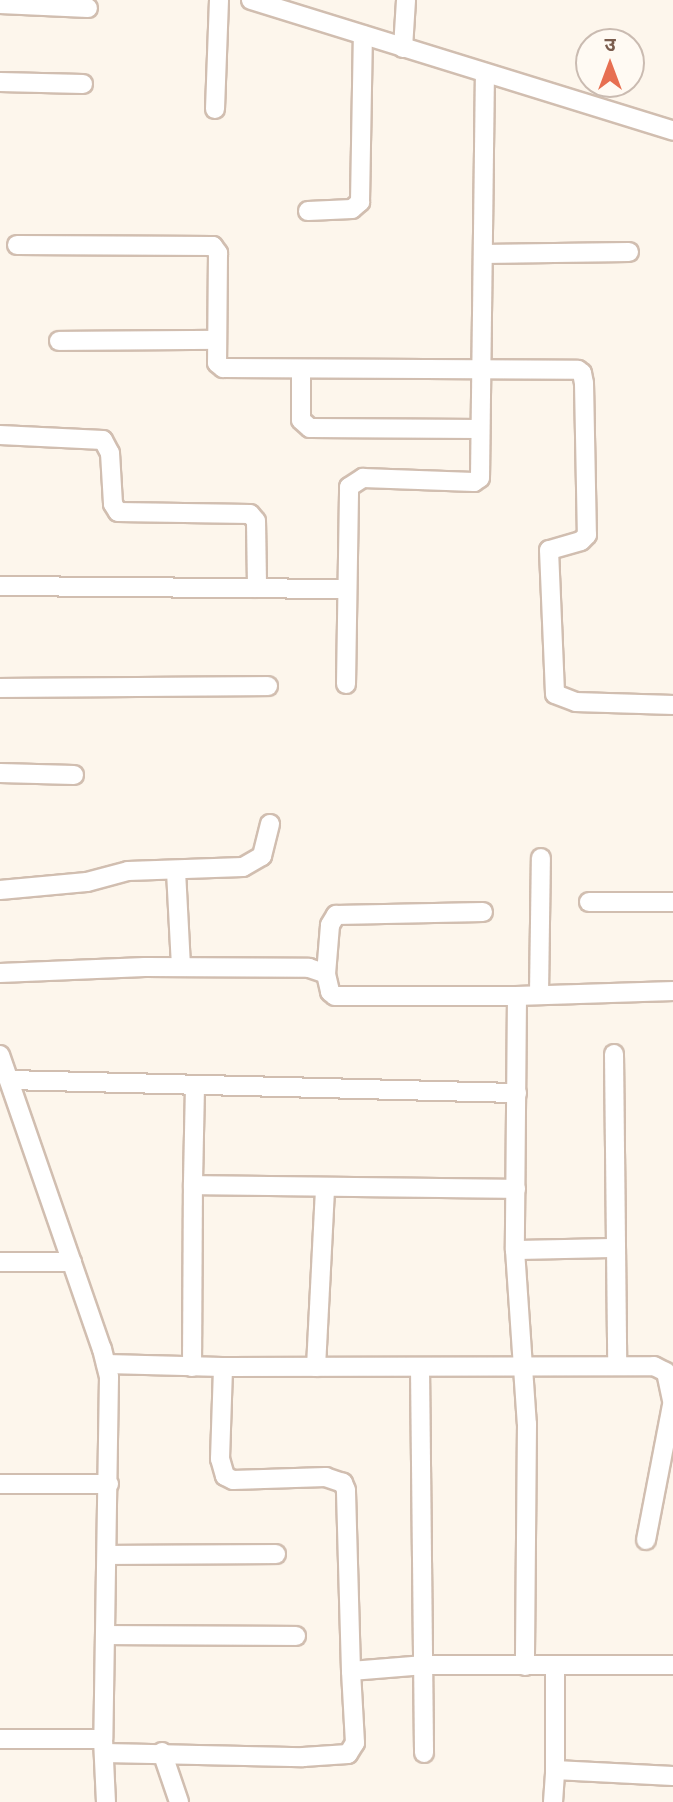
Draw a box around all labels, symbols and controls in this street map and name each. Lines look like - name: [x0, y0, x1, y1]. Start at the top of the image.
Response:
- north arrow: [575, 28, 645, 98]
- text: उ: [604, 31, 616, 57]

